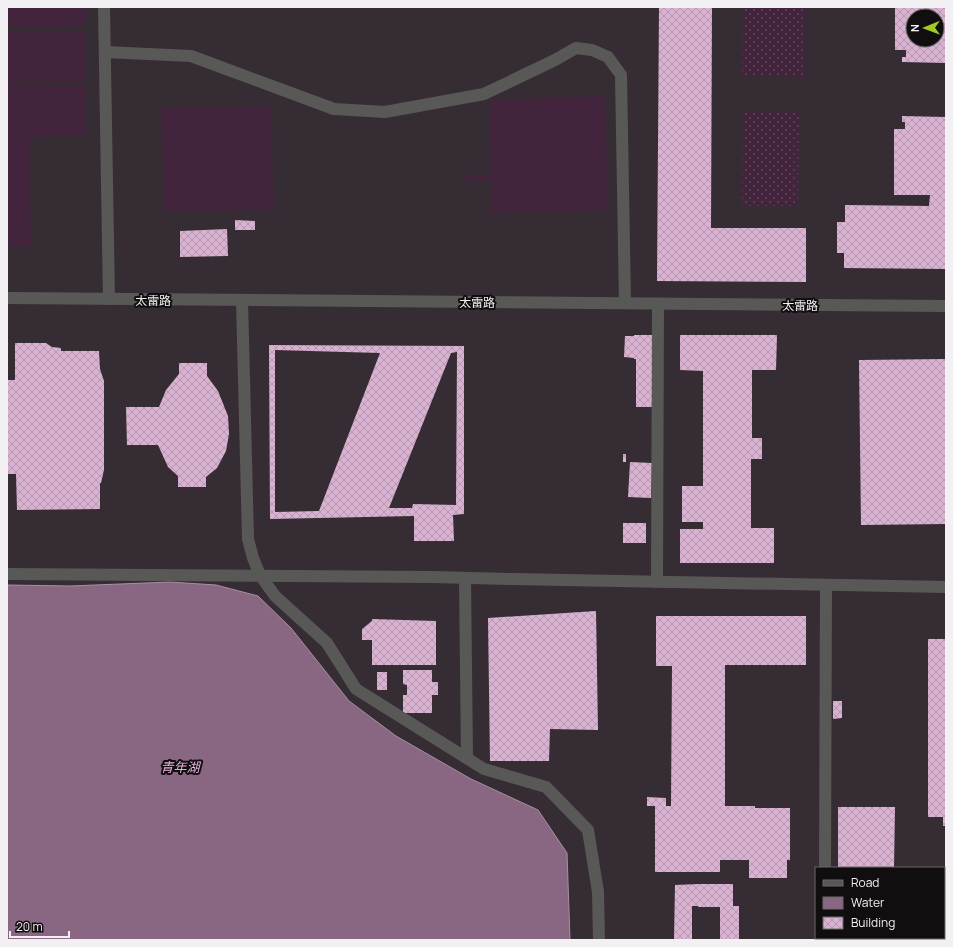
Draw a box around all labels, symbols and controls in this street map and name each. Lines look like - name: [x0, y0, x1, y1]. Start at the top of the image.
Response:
- north arrow: [905, 8, 945, 48]
- text: N: [907, 24, 922, 32]
- street label: 太雷路: [135, 292, 171, 309]
- street label: 太雷路: [459, 294, 495, 311]
- street label: 太雷路: [782, 297, 818, 314]
- water label: 青年湖: [160, 758, 201, 776]
- legend: [815, 867, 945, 939]
- text: Road: [851, 874, 879, 891]
- text: Water: [851, 894, 885, 911]
- scale bar: [10, 913, 69, 939]
- text: Building: [851, 914, 895, 931]
- text: 20 m: [16, 918, 43, 935]

